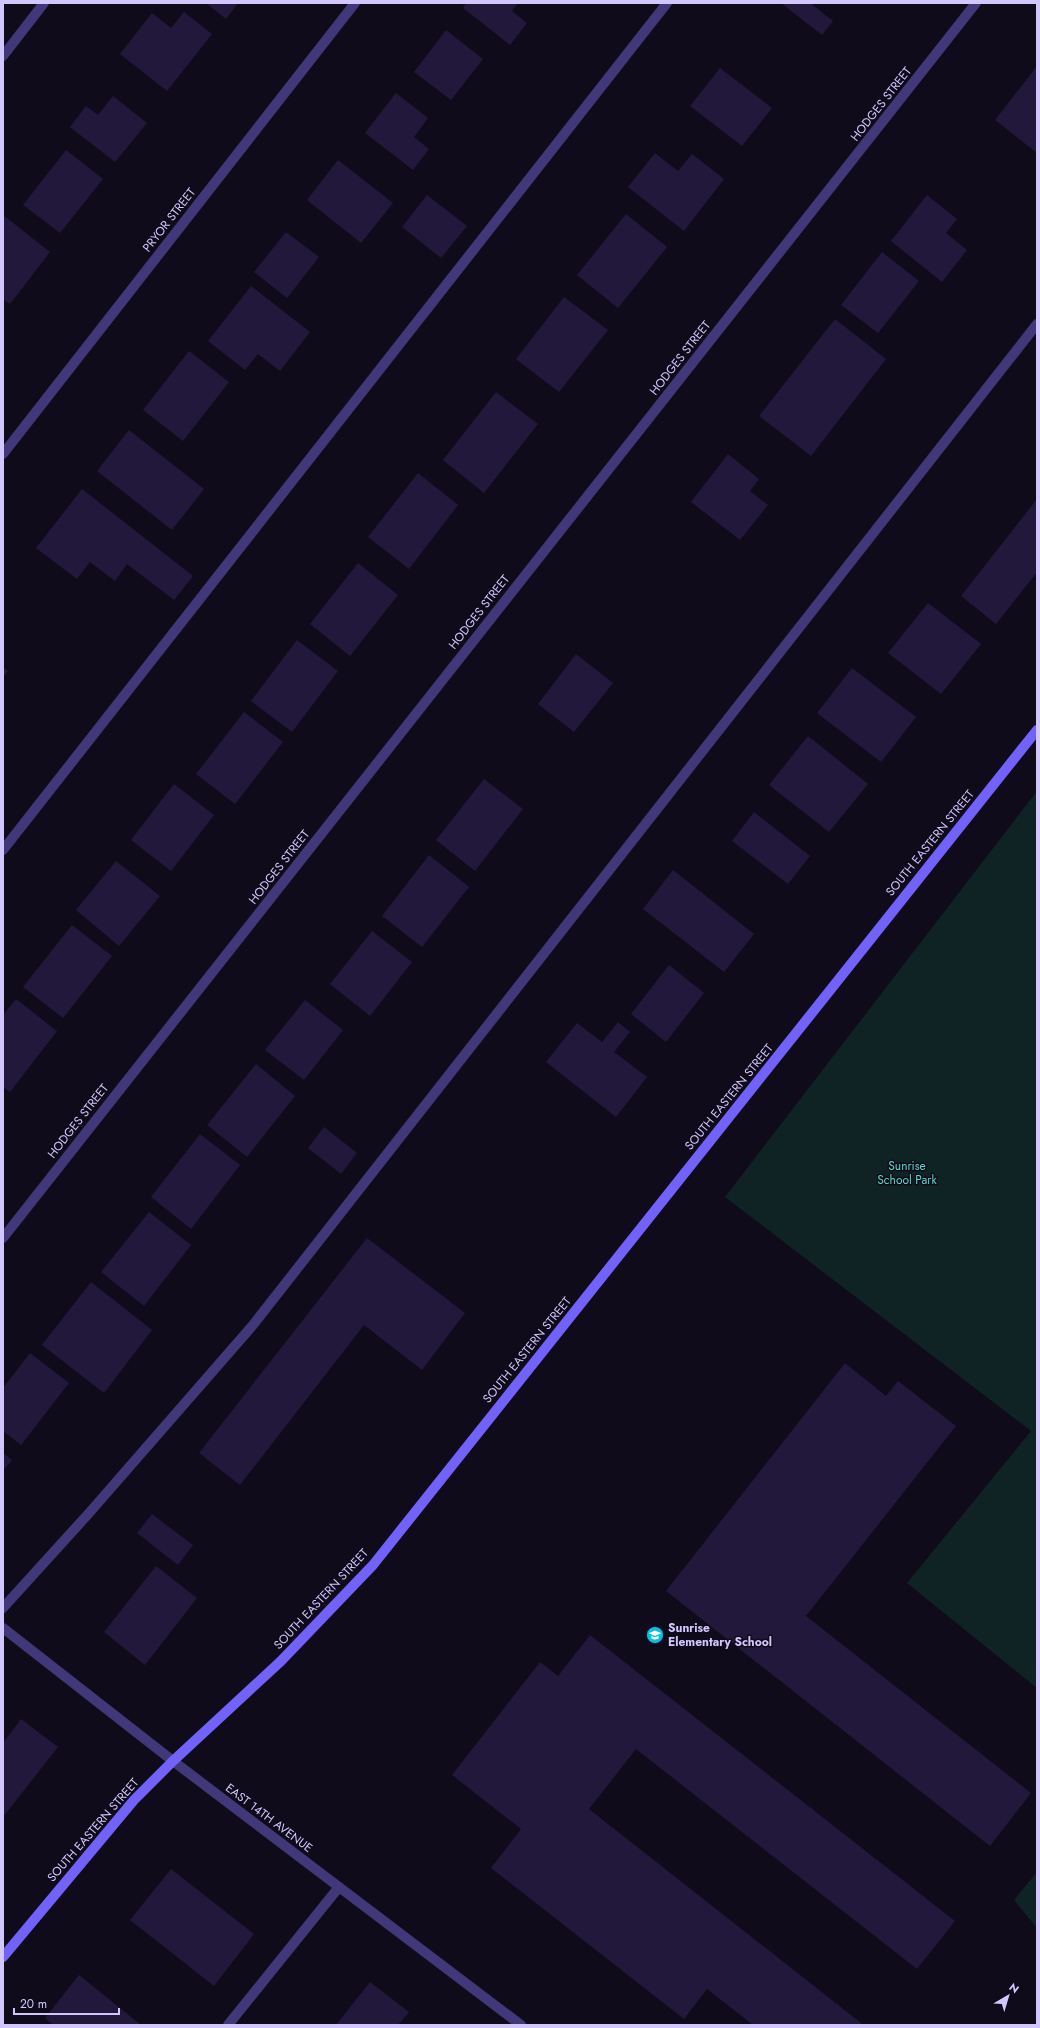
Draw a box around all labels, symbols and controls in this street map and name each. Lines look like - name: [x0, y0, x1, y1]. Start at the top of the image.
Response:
- street label: HODGES STREET: [846, 63, 916, 145]
- street label: PRYOR STREET: [138, 184, 200, 256]
- street label: HODGES STREET: [645, 317, 715, 399]
- street label: HODGES STREET: [444, 571, 514, 653]
- street label: SOUTH EASTERN STREET: [882, 786, 979, 900]
- street label: HODGES STREET: [244, 826, 314, 908]
- street label: SOUTH EASTERN STREET: [681, 1040, 778, 1154]
- street label: HODGES STREET: [43, 1080, 113, 1162]
- park label: Sunrise School Park: [877, 1157, 937, 1189]
- street label: SOUTH EASTERN STREET: [479, 1293, 576, 1407]
- street label: SOUTH EASTERN STREET: [269, 1544, 373, 1653]
- place label: Sunrise Elementary School: [668, 1619, 772, 1651]
- school or university icon: Sunrise Elementary School: [645, 1625, 665, 1645]
- street label: SOUTH EASTERN STREET: [43, 1774, 143, 1886]
- street label: EAST 14TH AVENUE: [222, 1779, 316, 1857]
- north arrow: [988, 1976, 1028, 2016]
- text: N: [1006, 1979, 1023, 1997]
- scale bar: [14, 1990, 119, 2016]
- text: 20 m: [20, 1995, 47, 2013]

